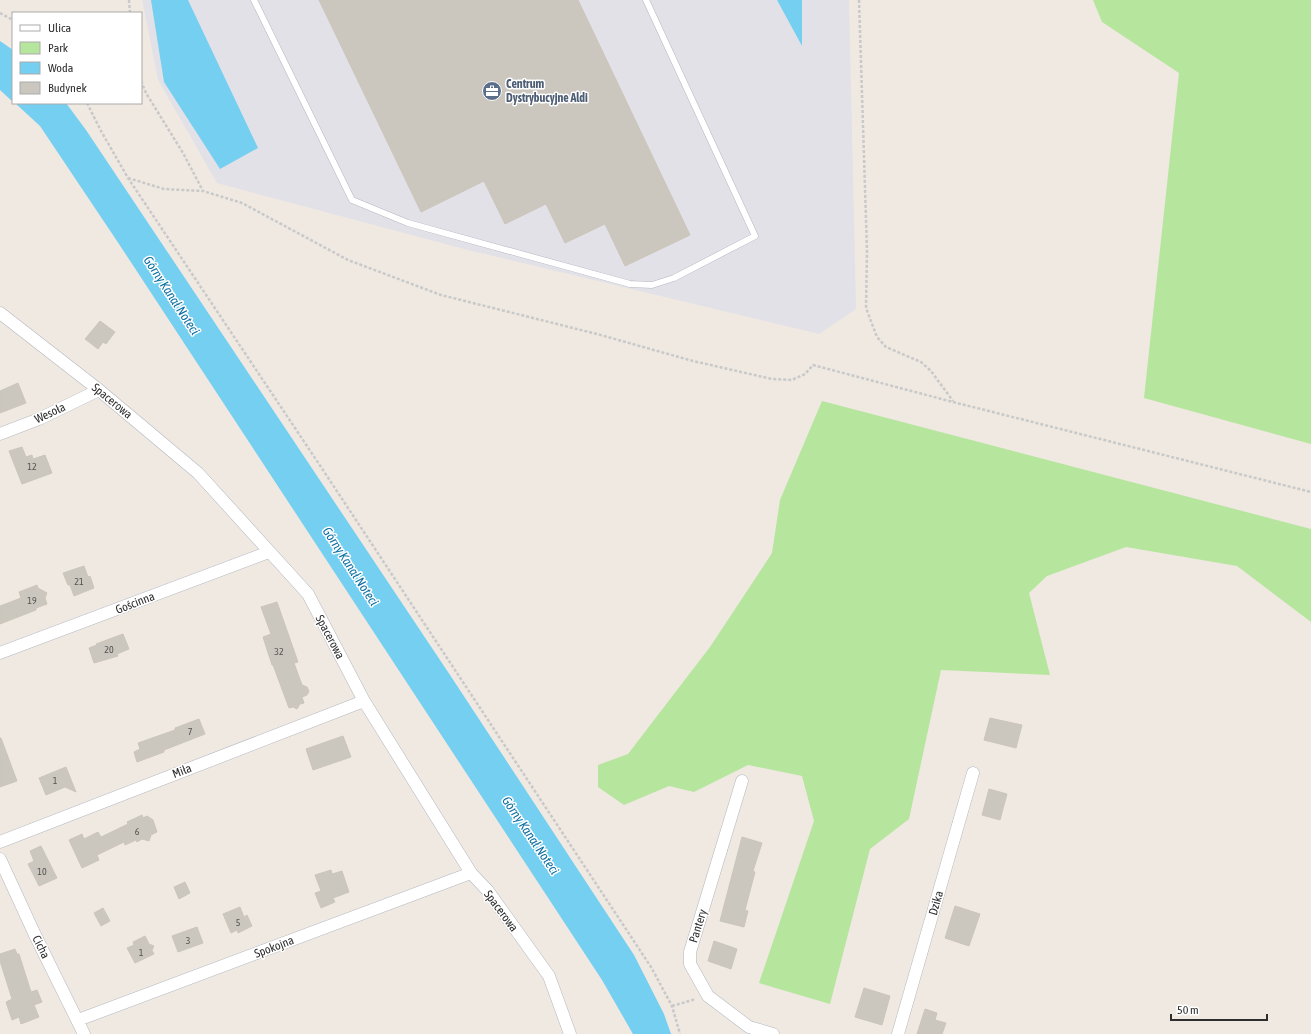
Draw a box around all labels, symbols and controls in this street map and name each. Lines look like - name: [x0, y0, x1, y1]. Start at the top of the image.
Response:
- legend: [12, 12, 142, 104]
- text: Ulica: [48, 21, 71, 35]
- text: Park: [48, 41, 69, 55]
- text: Woda: [48, 61, 73, 75]
- place label: Centrum Dystrybucyjne Aldi: [506, 77, 588, 105]
- office icon: Centrum Dystrybucyjne Aldi: [481, 80, 503, 102]
- text: Budynek: [48, 81, 87, 95]
- water label: Górny Kanał Noteci: [141, 253, 203, 337]
- street label: Spacerowa: [89, 380, 135, 422]
- street label: Wesoła: [32, 400, 68, 426]
- house number: 12: [27, 461, 37, 472]
- water label: Górny Kanał Noteci: [320, 524, 382, 608]
- house number: 21: [74, 576, 84, 587]
- street label: Gościnna: [114, 589, 156, 617]
- house number: 19: [27, 595, 37, 606]
- street label: Spacerowa: [313, 613, 347, 661]
- house number: 20: [104, 644, 114, 655]
- house number: 32: [274, 646, 284, 657]
- house number: 7: [188, 726, 193, 737]
- street label: Miła: [170, 761, 194, 781]
- house number: 1: [53, 775, 58, 786]
- water label: Górny Kanał Noteci: [499, 793, 562, 877]
- house number: 6: [135, 826, 140, 837]
- house number: 10: [37, 866, 47, 877]
- street label: Spacerowa: [481, 888, 521, 934]
- street label: Dzika: [926, 889, 946, 917]
- street label: Pantery: [686, 907, 710, 944]
- house number: 5: [236, 917, 241, 928]
- street label: Cicha: [29, 933, 53, 961]
- street label: Spokojna: [252, 933, 296, 961]
- house number: 3: [186, 935, 191, 946]
- house number: 1: [139, 947, 144, 958]
- scale bar: [1171, 996, 1267, 1022]
- text: 50 m: [1177, 1003, 1199, 1017]

